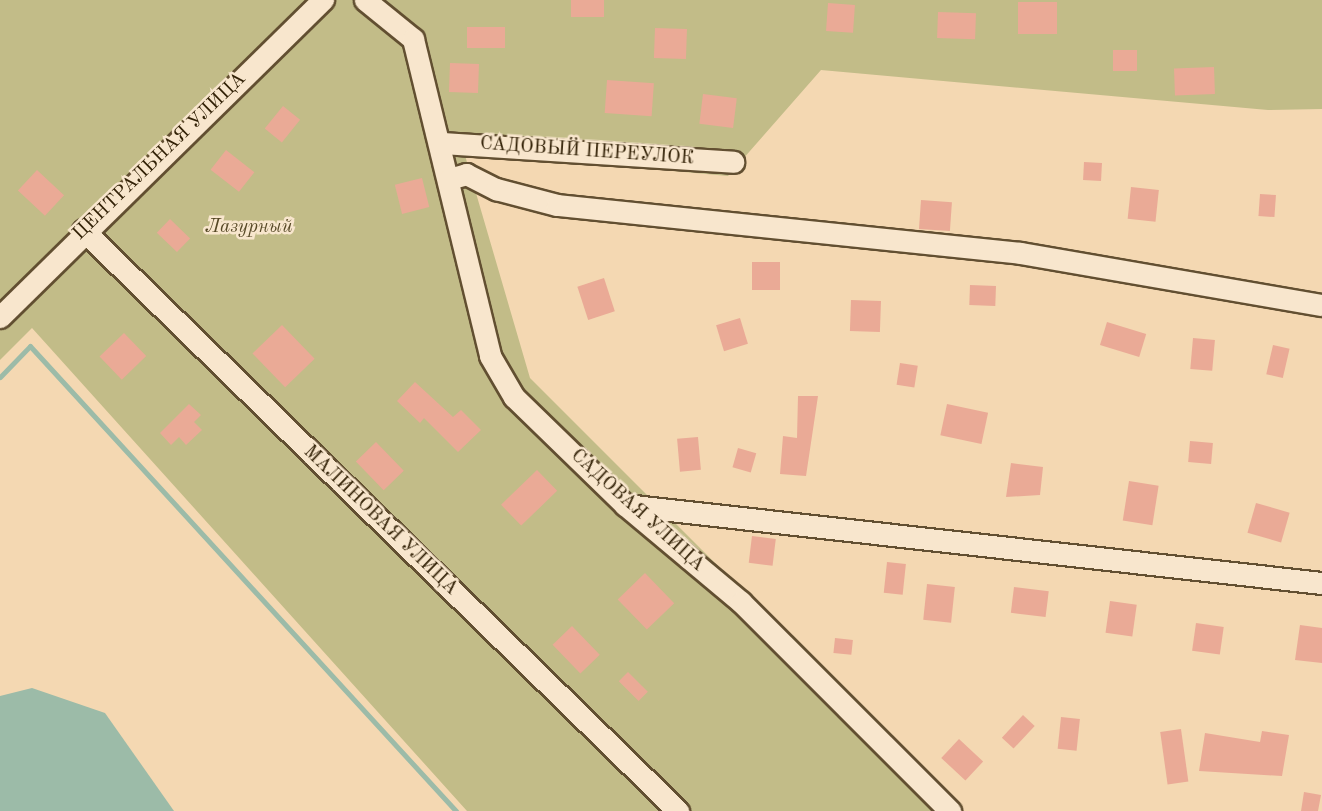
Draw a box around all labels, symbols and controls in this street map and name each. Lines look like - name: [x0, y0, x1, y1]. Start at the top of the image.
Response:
- street label: ЦЕНТРАЛЬНАЯ УЛИЦА: [69, 68, 251, 246]
- street label: САДОВЫЙ ПЕРЕУЛОК: [479, 133, 695, 171]
- park label: Лазурный: [205, 217, 293, 239]
- street label: МАЛИНОВАЯ УЛИЦА: [298, 441, 462, 601]
- street label: САДОВАЯ УЛИЦА: [565, 445, 709, 577]

